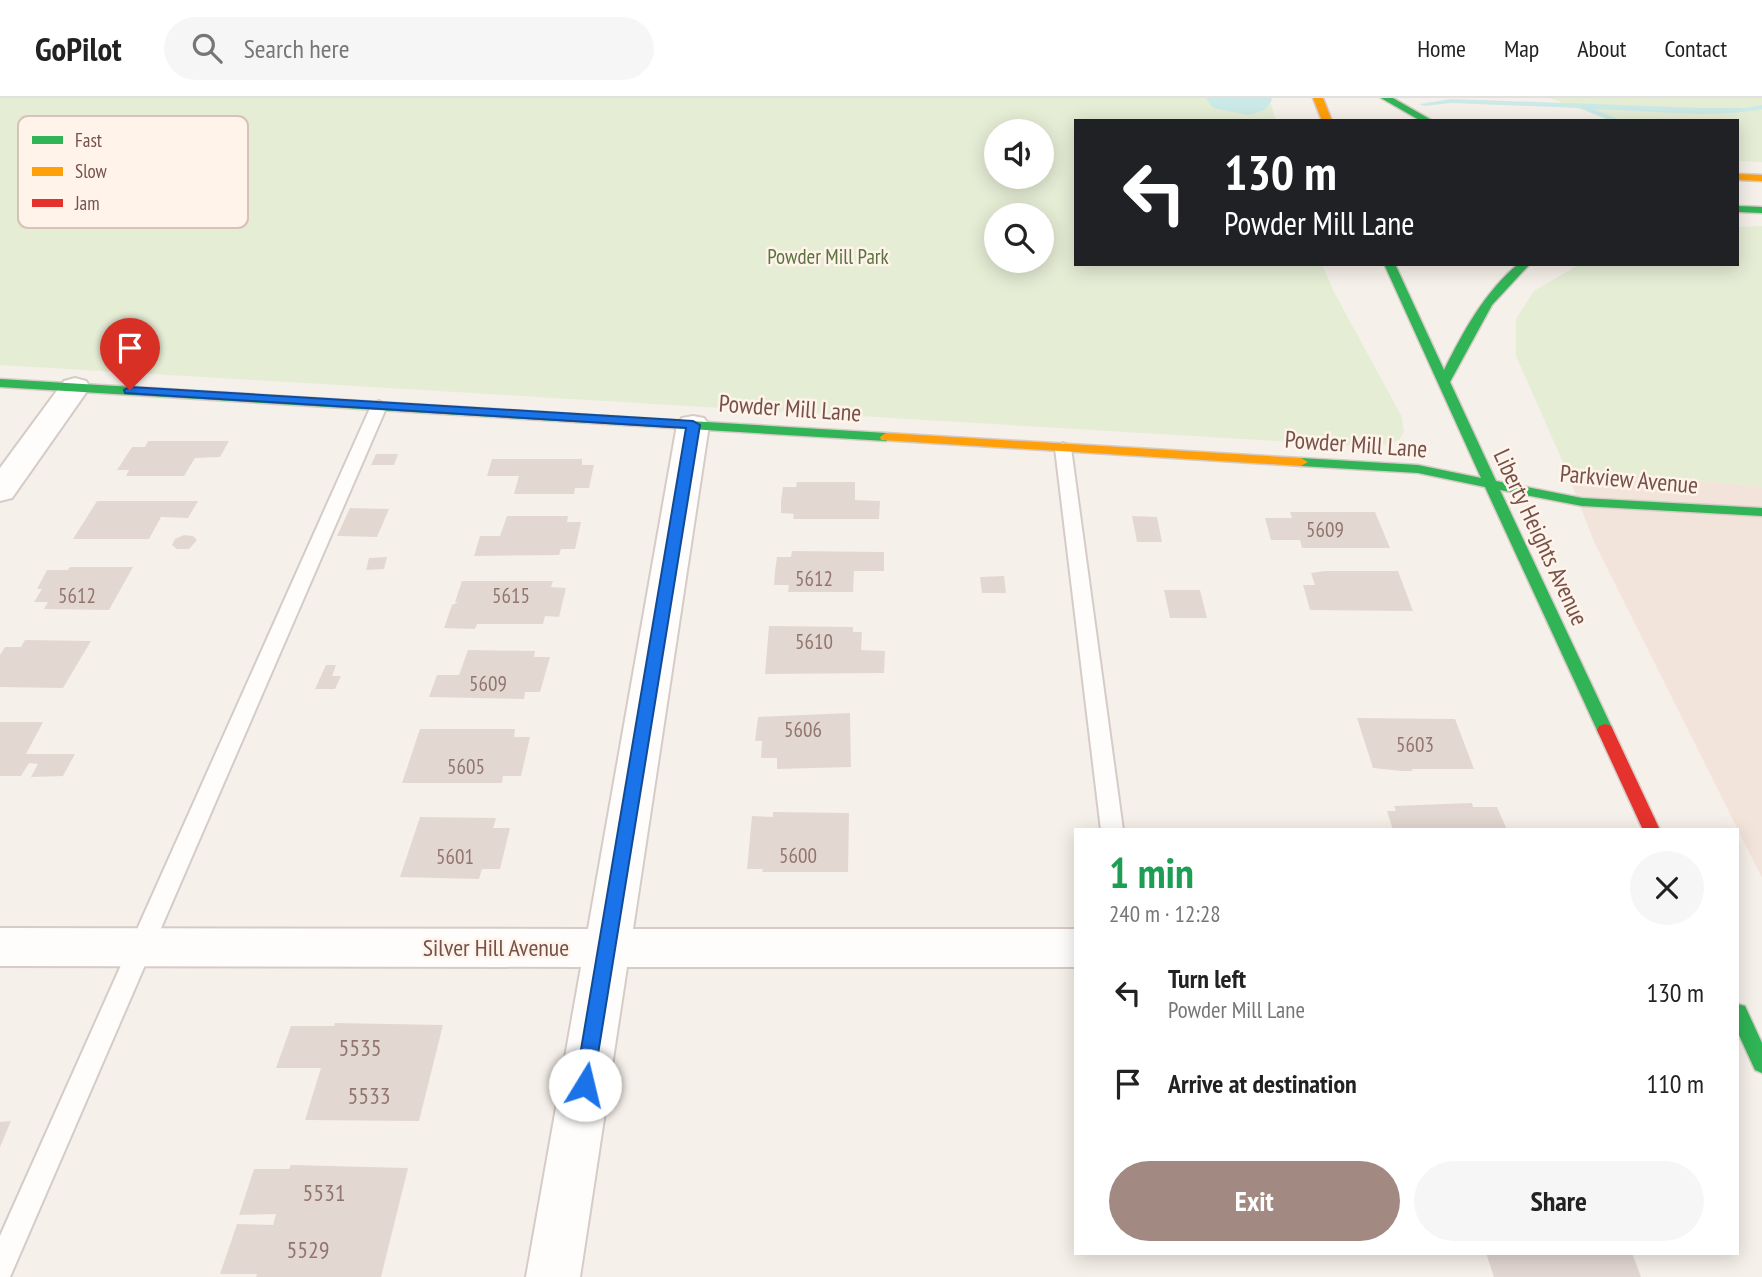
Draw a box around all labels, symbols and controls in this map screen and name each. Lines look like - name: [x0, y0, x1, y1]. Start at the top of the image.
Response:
- search box: [164, 17, 654, 80]
- text: GoPilot: [35, 27, 122, 70]
- icon: search: [188, 29, 226, 67]
- text: Search here: [244, 32, 349, 65]
- text: Home: [1417, 33, 1466, 64]
- text: Map: [1504, 33, 1539, 64]
- text: About: [1577, 33, 1626, 64]
- text: Contact: [1664, 33, 1727, 64]
- legend: [18, 116, 248, 228]
- map controls: [984, 119, 1054, 273]
- button: sound: [984, 119, 1054, 189]
- text: Fast: [75, 128, 103, 152]
- text: 130 m: [1224, 140, 1337, 204]
- icon: left: [1109, 147, 1200, 238]
- text: Slow: [75, 159, 108, 183]
- text: Jam: [74, 191, 100, 215]
- text: Powder Mill Lane: [1224, 202, 1414, 244]
- button: search: [984, 203, 1054, 273]
- park label: Powder Mill Park: [767, 243, 889, 270]
- pin: [100, 318, 160, 390]
- icon: arrive: [111, 329, 149, 367]
- street label: Powder Mill Lane: [718, 388, 862, 428]
- street label: Powder Mill Lane: [1284, 424, 1428, 464]
- street label: Liberty Heights Avenue: [1487, 444, 1595, 630]
- street label: Parkview Avenue: [1559, 458, 1699, 500]
- house number: 5609: [1306, 516, 1344, 543]
- house number: 5612: [795, 565, 833, 592]
- house number: 5612: [58, 582, 96, 609]
- house number: 5615: [492, 582, 530, 609]
- house number: 5610: [795, 628, 833, 655]
- house number: 5609: [469, 670, 507, 697]
- house number: 5606: [784, 716, 822, 743]
- house number: 5603: [1396, 731, 1434, 758]
- house number: 5605: [447, 753, 485, 780]
- house number: 5600: [779, 842, 817, 869]
- house number: 5601: [436, 843, 474, 870]
- text: 1 min: [1109, 845, 1194, 900]
- button: close: [1630, 851, 1704, 925]
- text: 240 m · 12:28: [1109, 899, 1221, 928]
- street label: Silver Hill Avenue: [423, 932, 569, 963]
- text: Turn left: [1168, 962, 1246, 995]
- icon: left: [1109, 974, 1147, 1012]
- text: 130 m: [1646, 976, 1704, 1009]
- text: Powder Mill Lane: [1168, 995, 1305, 1024]
- house number: 5535: [338, 1032, 382, 1063]
- position arrow: [548, 1048, 622, 1122]
- icon: arrive: [1109, 1065, 1147, 1103]
- text: Arrive at destination: [1168, 1067, 1357, 1100]
- text: 110 m: [1646, 1067, 1704, 1100]
- house number: 5533: [347, 1080, 391, 1111]
- button: Exit: [1109, 1161, 1400, 1241]
- button: Share: [1414, 1161, 1704, 1241]
- house number: 5531: [302, 1177, 346, 1208]
- house number: 5529: [286, 1234, 330, 1265]

